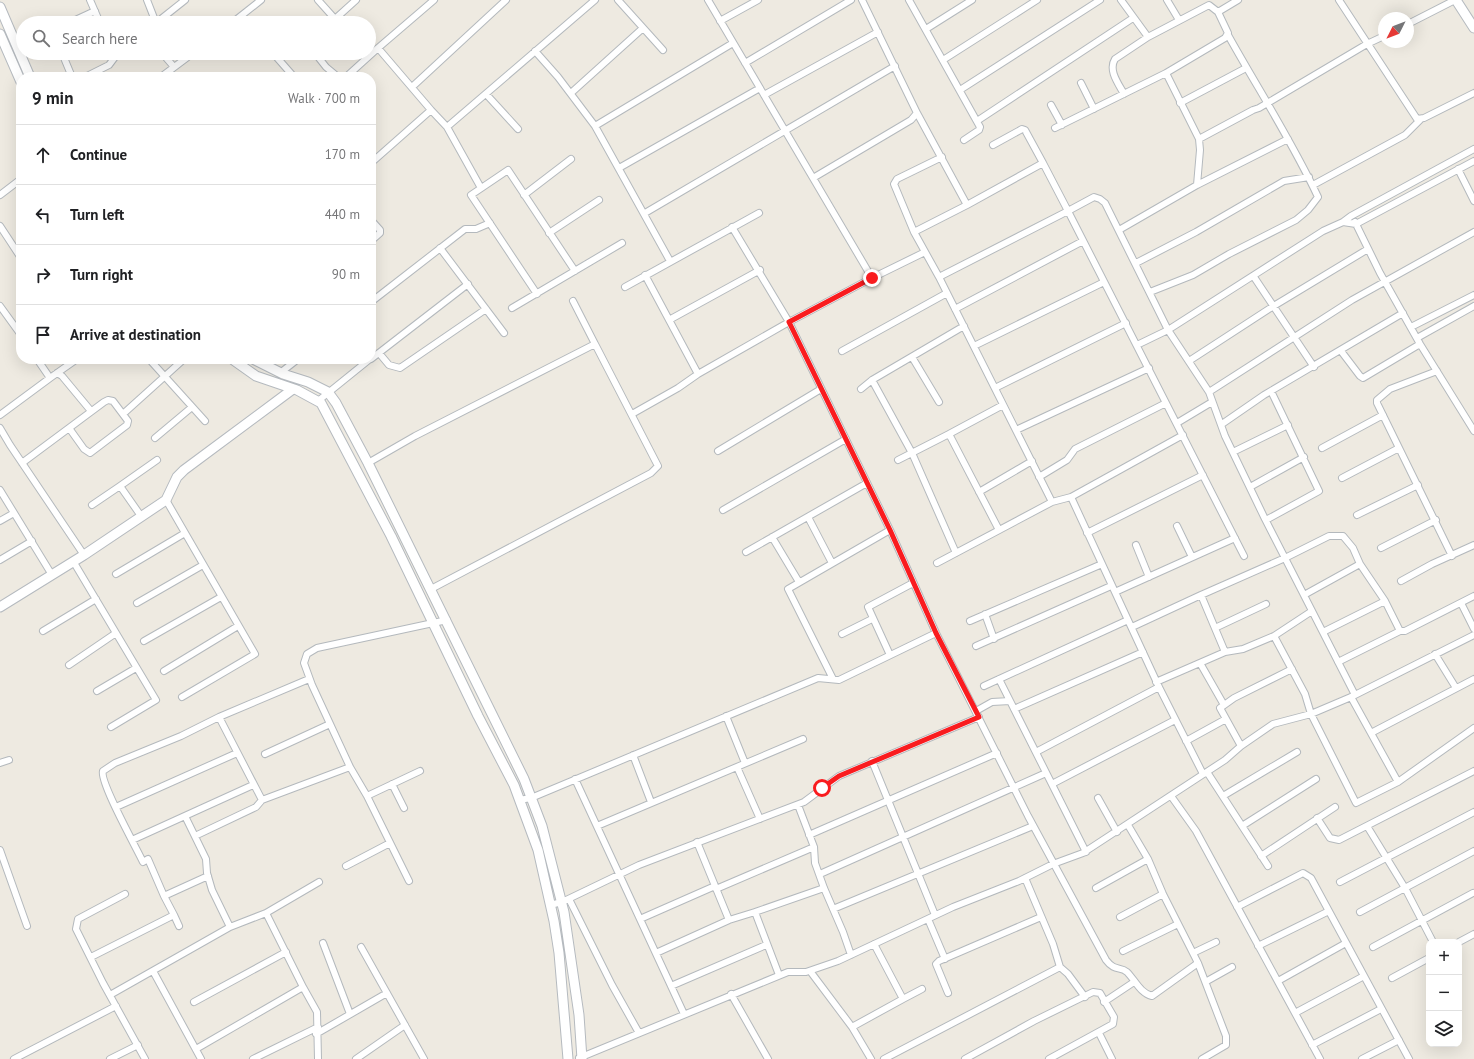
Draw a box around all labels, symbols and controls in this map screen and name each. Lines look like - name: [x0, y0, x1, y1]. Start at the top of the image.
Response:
- north arrow: [1378, 12, 1414, 48]
- search box: [16, 16, 376, 60]
- icon: search: [30, 27, 52, 49]
- text: Search here: [62, 29, 138, 48]
- text: 9 min: [32, 87, 73, 109]
- text: Walk · 700 m: [288, 90, 360, 107]
- icon: ahead: [32, 144, 54, 166]
- text: Continue: [70, 145, 127, 164]
- text: 170 m: [325, 146, 360, 163]
- icon: left: [32, 204, 54, 226]
- text: Turn left: [70, 205, 124, 224]
- text: 440 m: [325, 206, 360, 223]
- icon: right: [32, 264, 54, 286]
- text: Turn right: [70, 265, 133, 284]
- text: 90 m: [332, 266, 360, 283]
- route end: [863, 269, 881, 287]
- icon: arrive: [32, 324, 54, 346]
- text: Arrive at destination: [70, 325, 201, 344]
- route start: [813, 779, 831, 797]
- map controls: [1426, 939, 1462, 1047]
- button: +: [1426, 939, 1462, 975]
- button: −: [1426, 975, 1462, 1011]
- button: layers: [1426, 1011, 1462, 1047]

